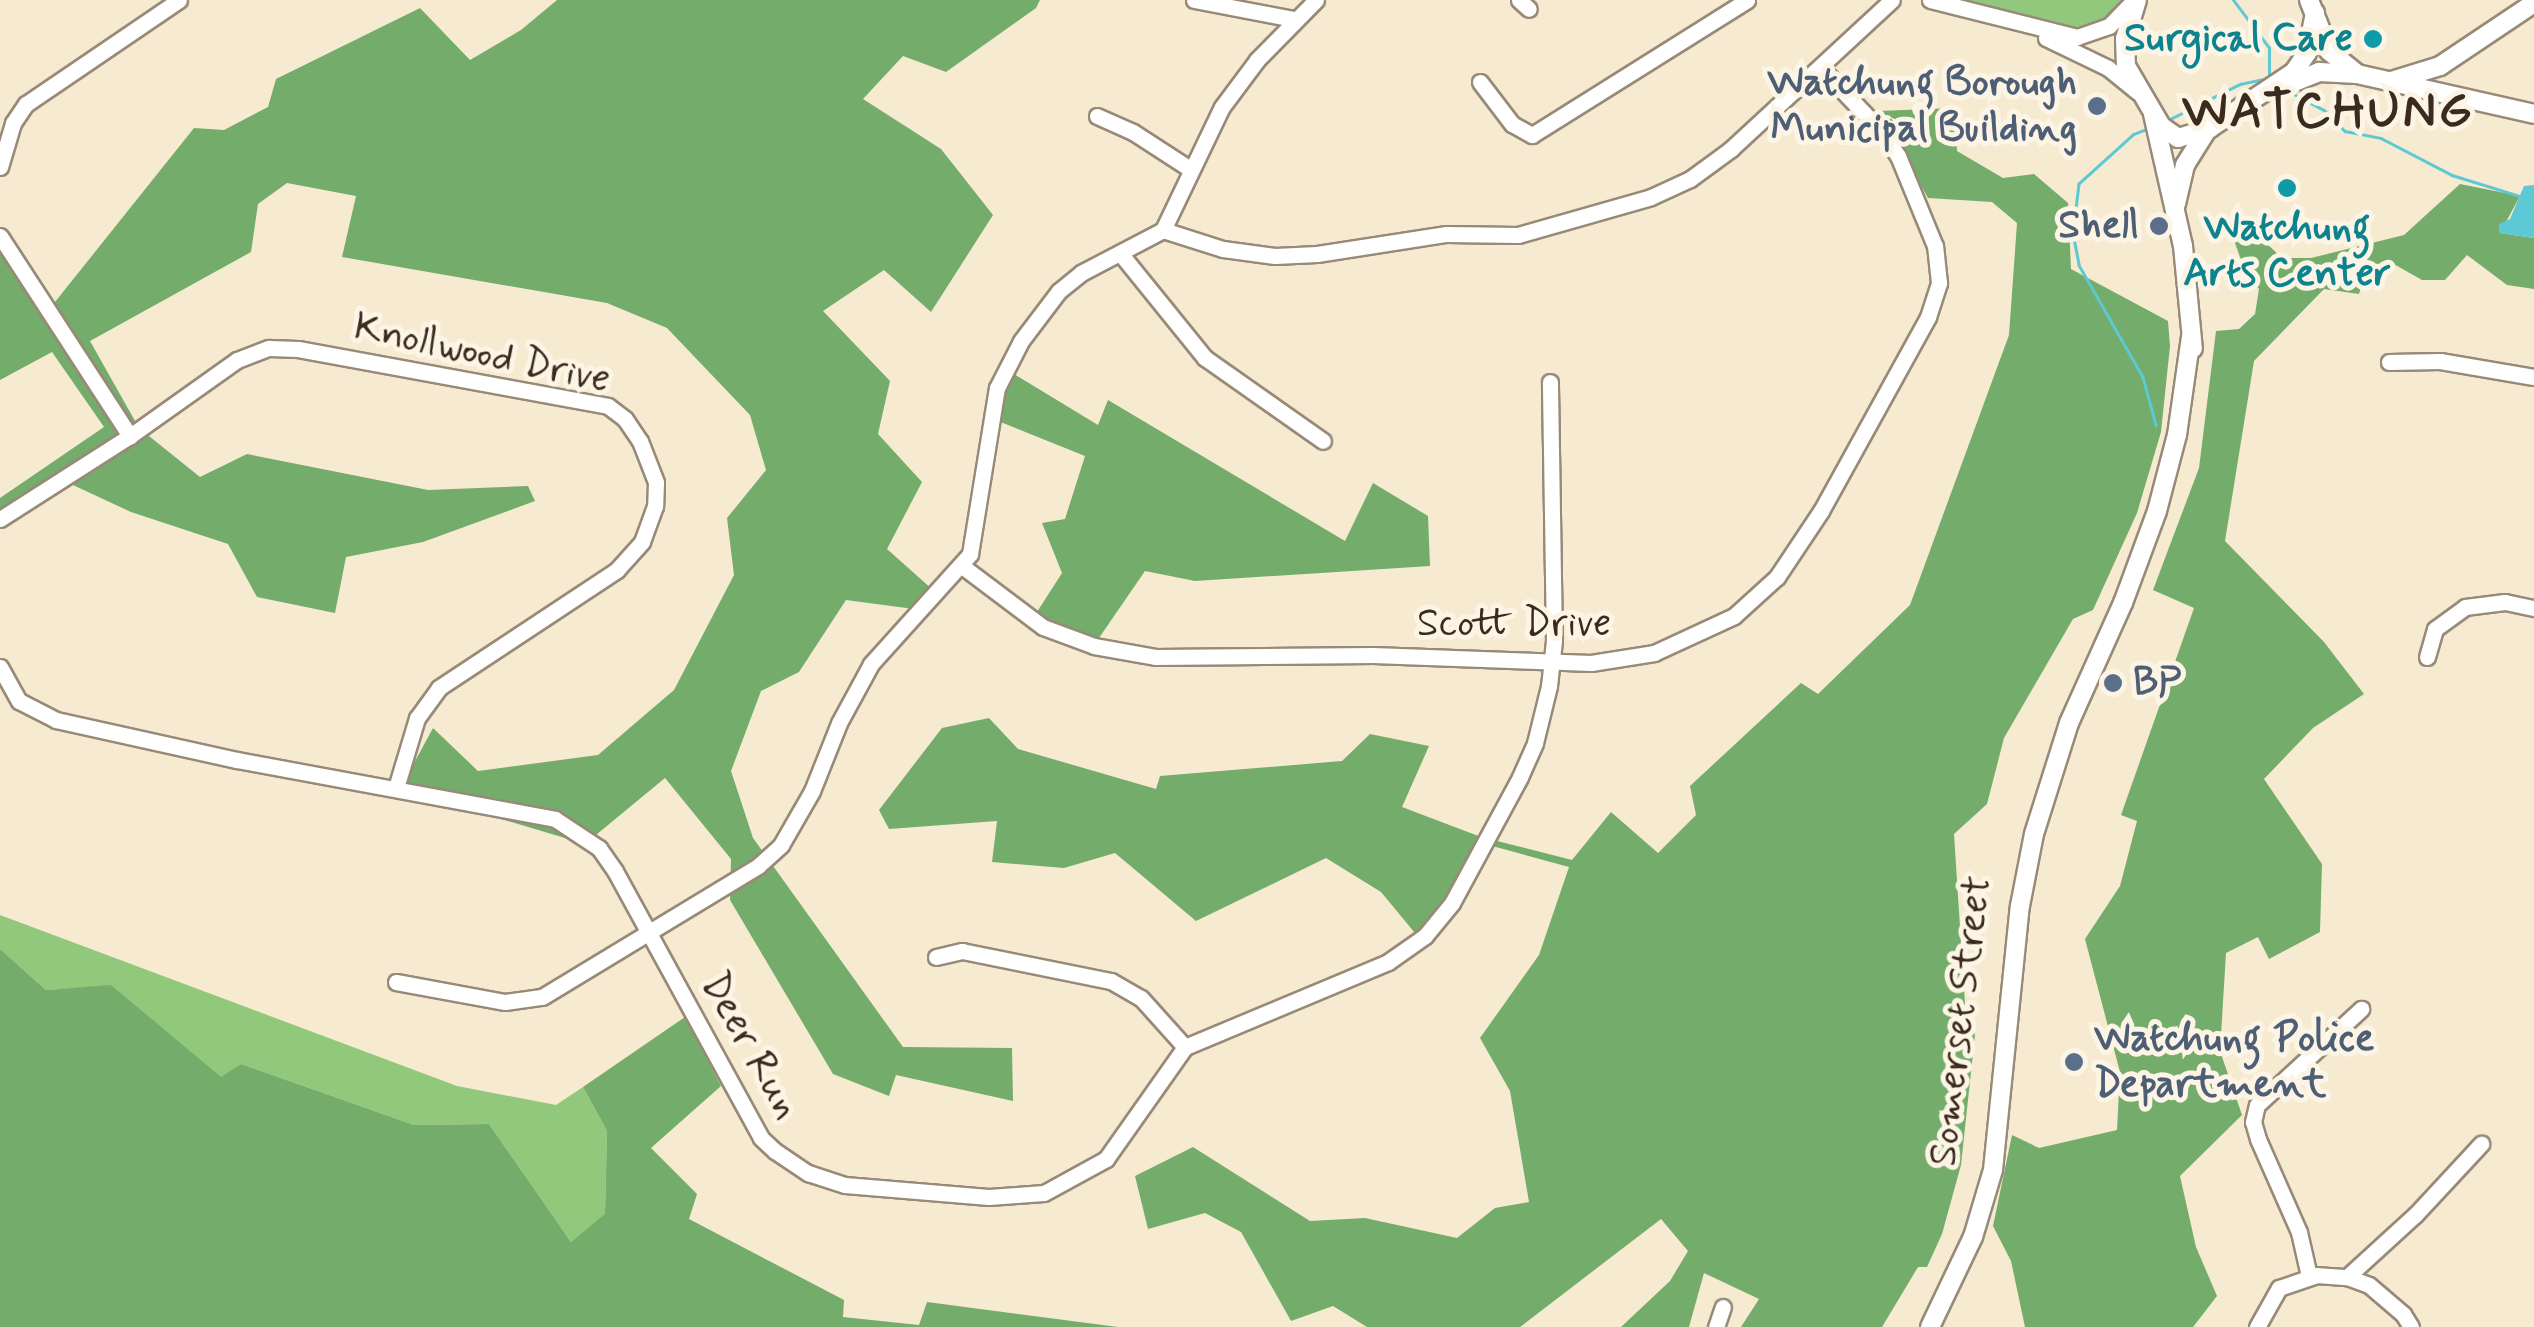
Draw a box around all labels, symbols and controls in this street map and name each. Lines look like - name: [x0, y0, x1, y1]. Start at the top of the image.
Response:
- place label: Surgical Care: [2122, 15, 2353, 63]
- marker: Surgical Care: [2362, 28, 2384, 50]
- place label: Watchung Borough Municipal Building: [1768, 59, 2077, 153]
- district label: WATCHUNG: [2180, 83, 2476, 143]
- marker: Watchung Borough Municipal Building: [2086, 95, 2108, 117]
- marker: Watchung Arts Center: [2276, 177, 2298, 199]
- place label: Shell: [2058, 202, 2139, 250]
- place label: Watchung Arts Center: [2183, 204, 2391, 298]
- marker: Shell: [2148, 215, 2170, 237]
- street label: Knollwood Drive: [349, 303, 615, 405]
- street label: Scott Drive: [1417, 600, 1611, 648]
- place label: BP: [2133, 659, 2181, 707]
- marker: BP: [2102, 672, 2124, 694]
- street label: Somerset Street: [1920, 874, 2002, 1168]
- street label: Deer Run: [690, 967, 810, 1125]
- place label: Watchung Police Department: [2094, 1015, 2367, 1109]
- marker: Watchung Police Department: [2063, 1051, 2085, 1073]

